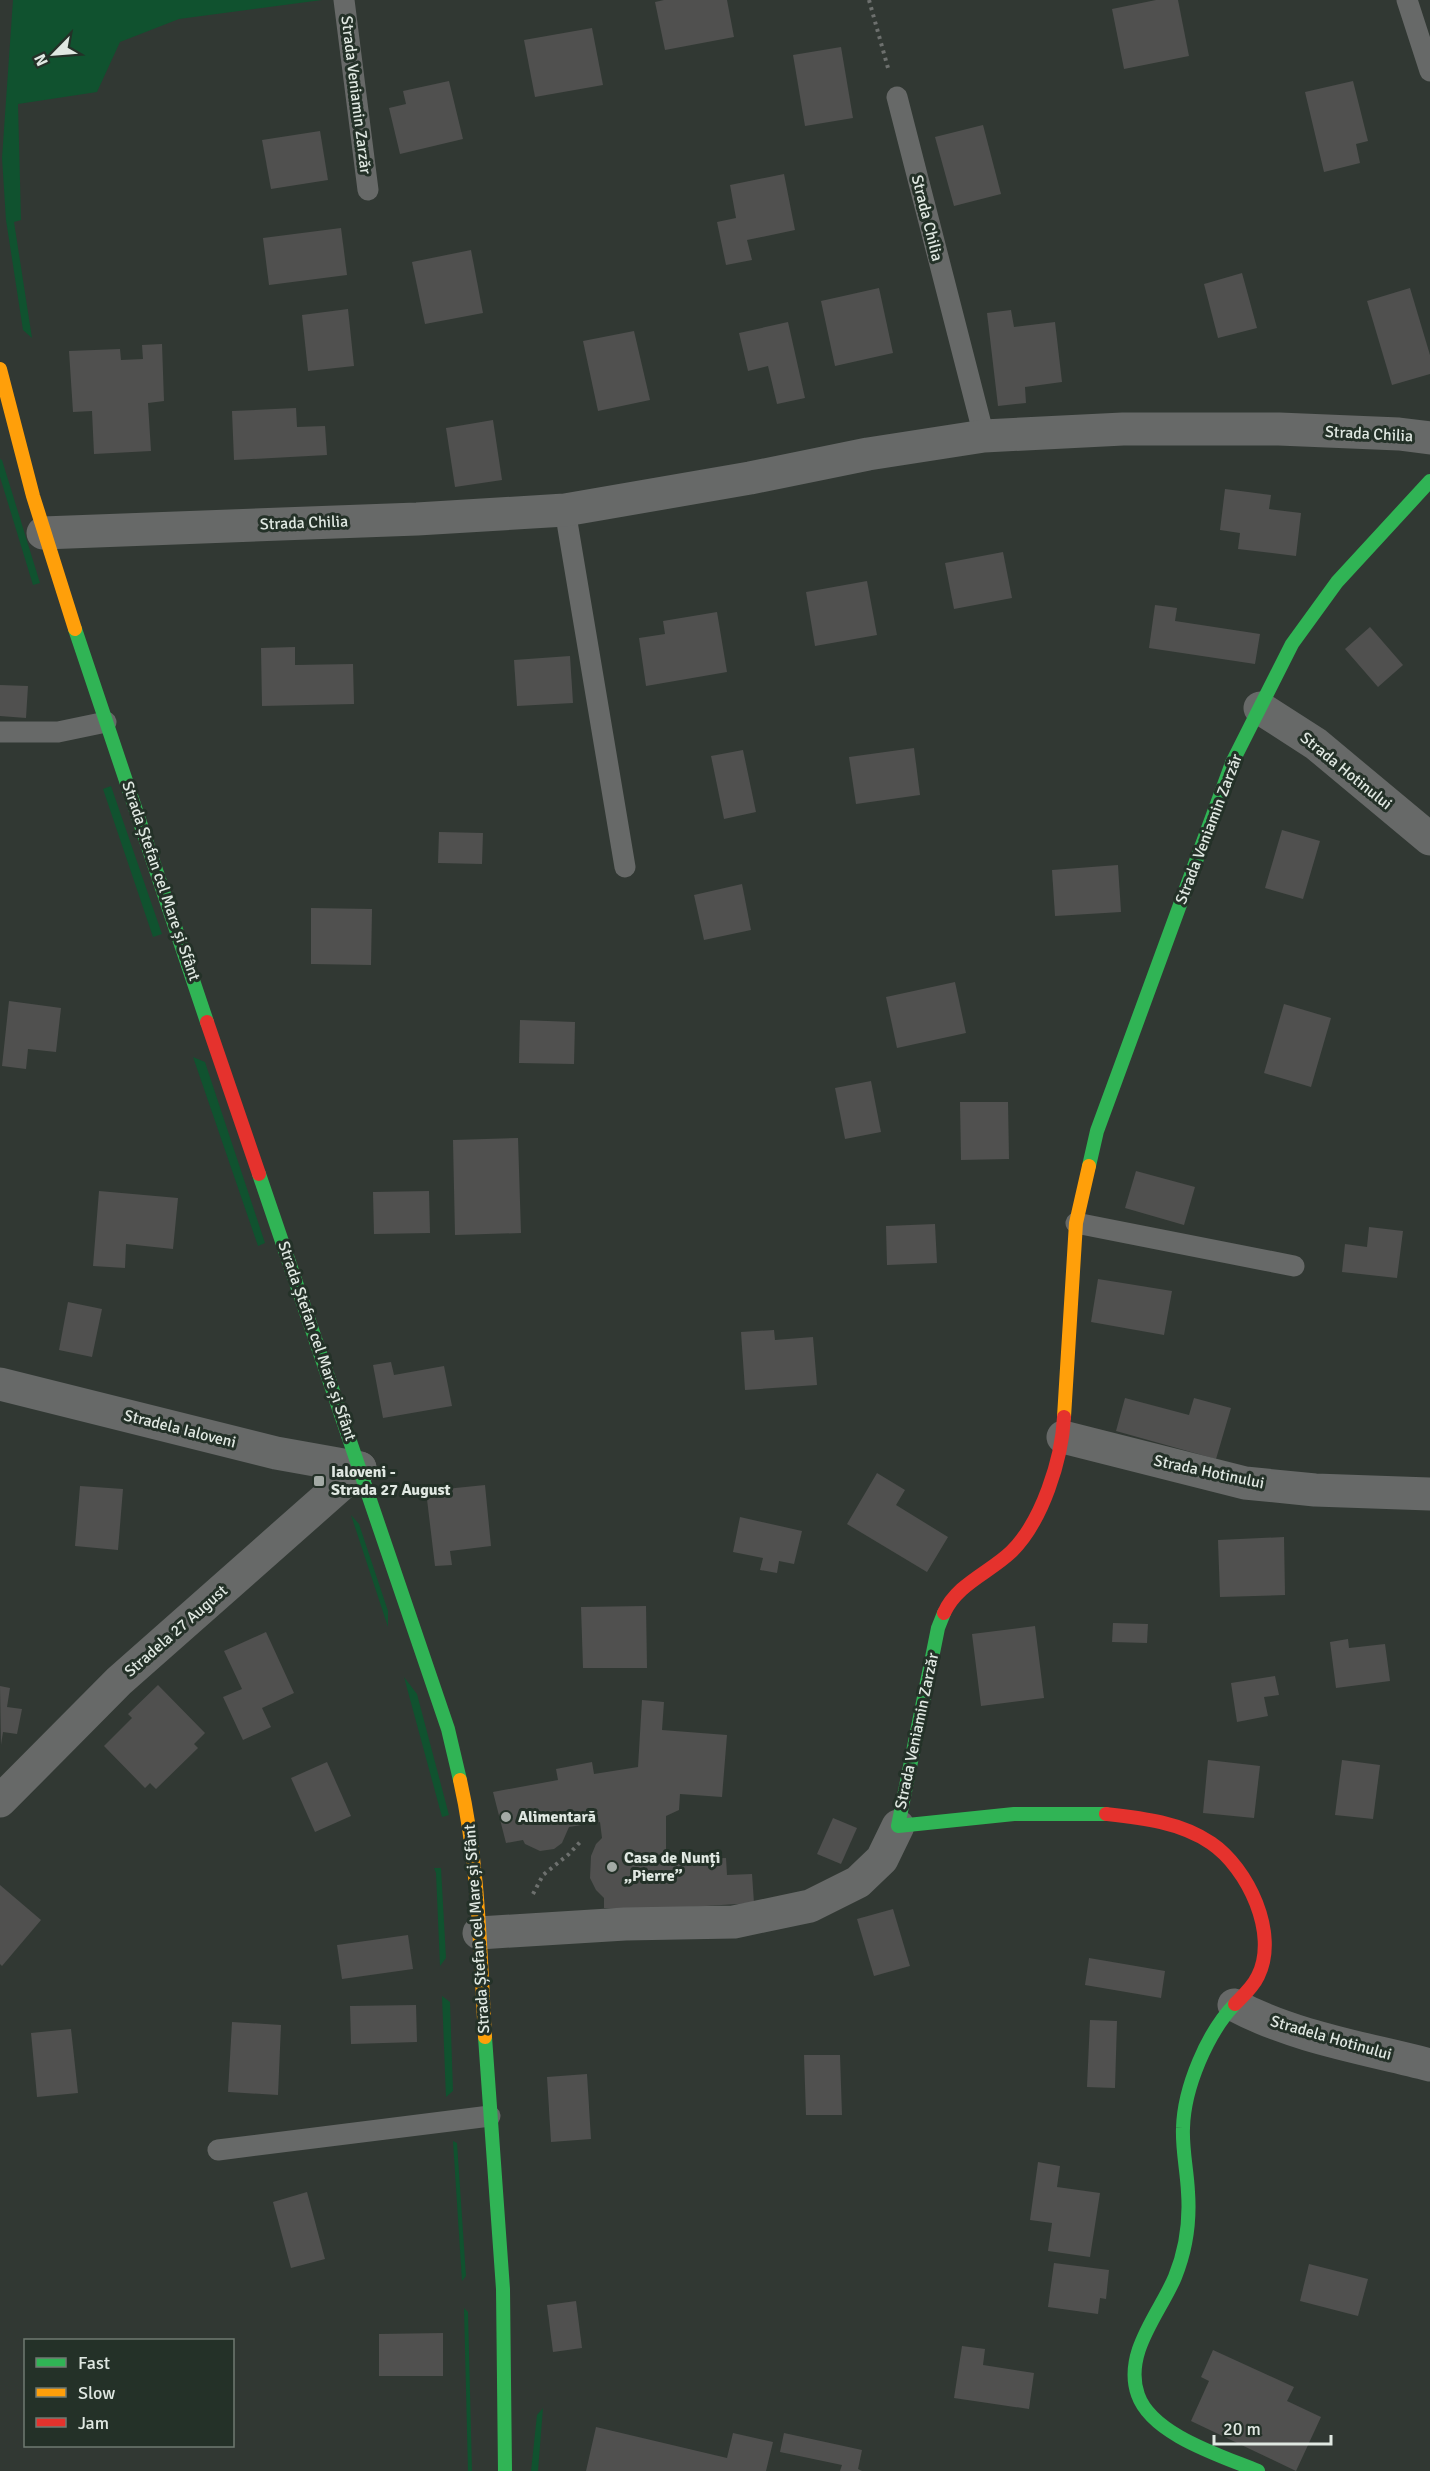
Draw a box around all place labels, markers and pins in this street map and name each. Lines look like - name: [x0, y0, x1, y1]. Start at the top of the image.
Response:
- place label: Ialoveni - Strada 27 August: [331, 1462, 451, 1500]
- marker: Ialoveni - Strada 27 August: [312, 1474, 326, 1488]
- place label: Alimentară: [518, 1807, 596, 1827]
- marker: Alimentară: [499, 1810, 513, 1824]
- place label: Casa de Nunți „Pierre”: [624, 1848, 720, 1886]
- marker: Casa de Nunți „Pierre”: [605, 1860, 619, 1874]

